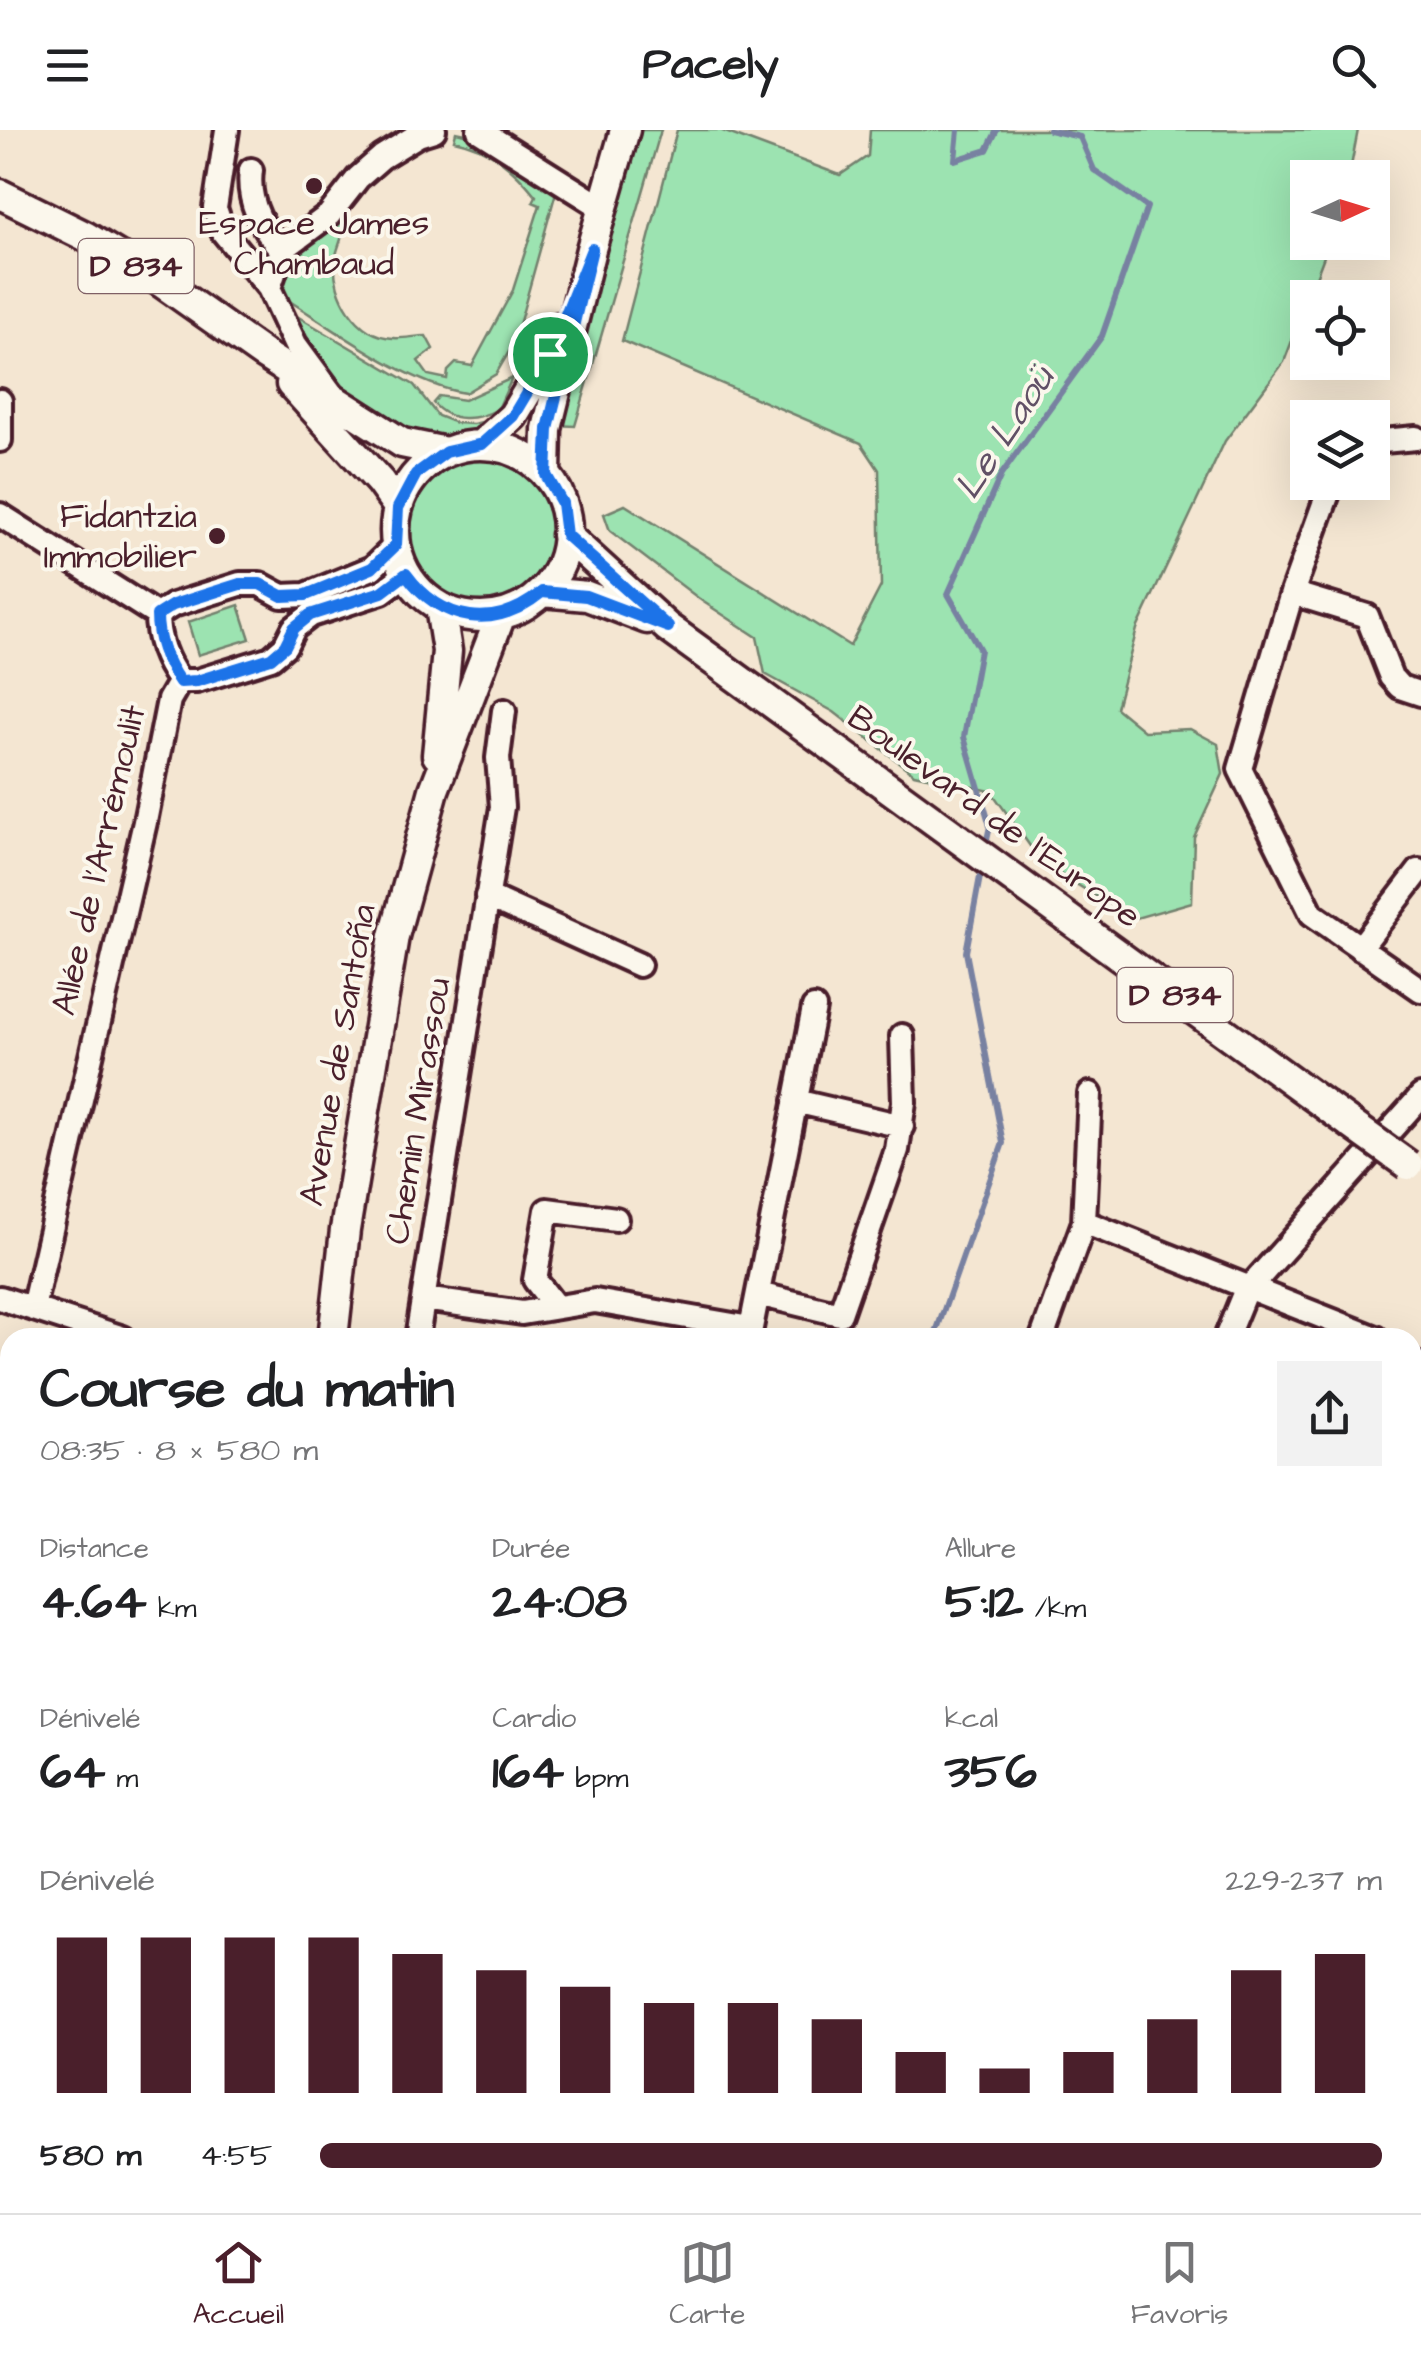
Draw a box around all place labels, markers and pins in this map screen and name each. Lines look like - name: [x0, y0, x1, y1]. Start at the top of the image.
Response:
- marker: Espace James Chambaud: [303, 175, 325, 197]
- place label: Espace James Chambaud: [199, 199, 429, 288]
- pin: [508, 312, 593, 397]
- place label: Fidantzia Immobilier: [44, 492, 197, 581]
- marker: Fidantzia Immobilier: [206, 525, 228, 547]

